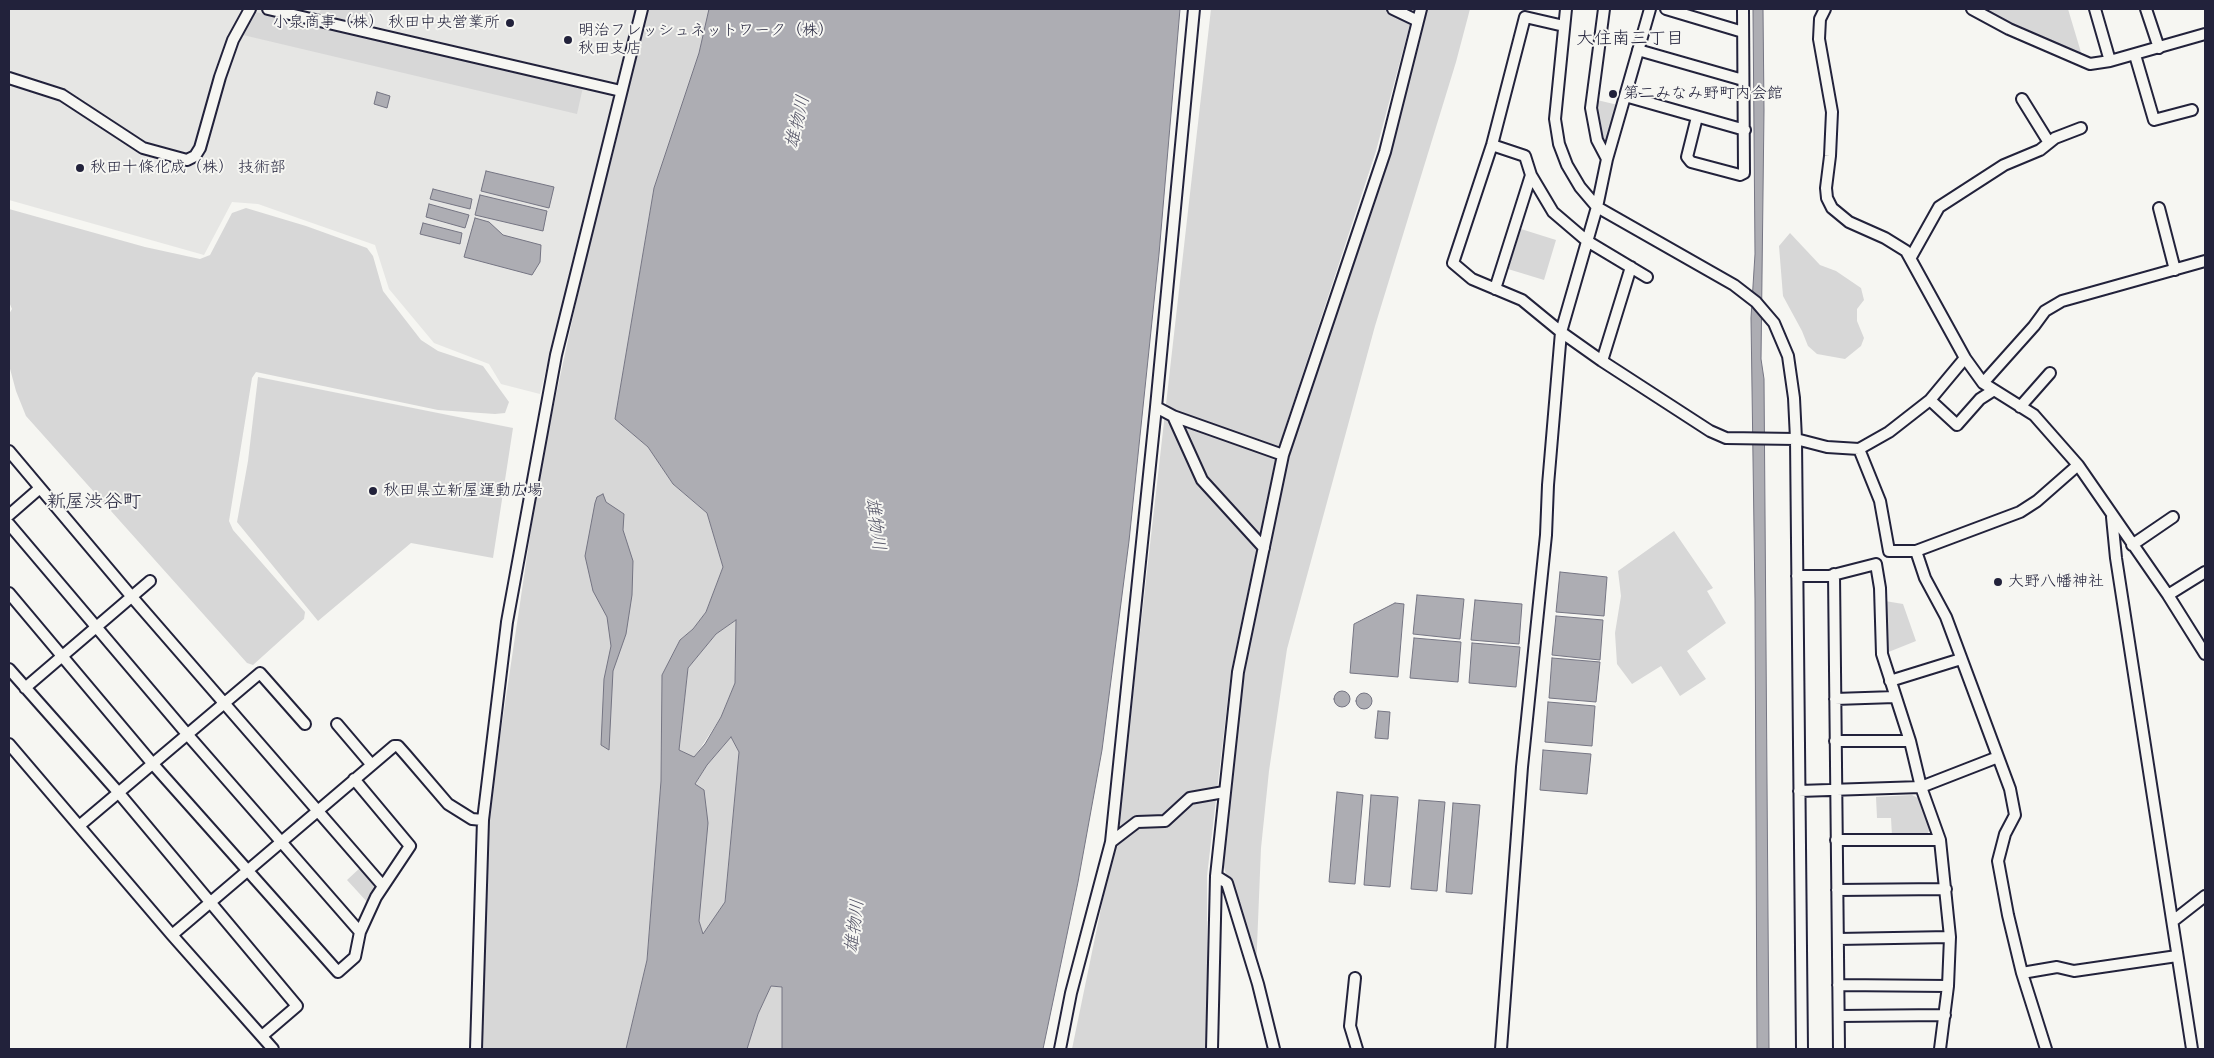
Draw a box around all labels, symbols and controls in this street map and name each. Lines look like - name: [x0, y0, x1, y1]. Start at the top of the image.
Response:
- place label: 小泉商事（株） 秋田中央営業所: [272, 13, 500, 33]
- marker: 小泉商事（株） 秋田中央営業所: [504, 17, 516, 29]
- place label: 明治フレッシュネットワーク（株） 秋田支店: [578, 21, 834, 59]
- district label: 大住南三丁目: [1576, 28, 1684, 50]
- marker: 明治フレッシュネットワーク（株） 秋田支店: [562, 34, 574, 46]
- place label: 第二みなみ野町内会館: [1623, 84, 1783, 104]
- marker: 第二みなみ野町内会館: [1607, 88, 1619, 100]
- water label: 雄物川: [781, 93, 815, 151]
- place label: 秋田十條化成（株） 技術部: [90, 158, 286, 178]
- marker: 秋田十條化成（株） 技術部: [74, 162, 86, 174]
- place label: 秋田県立新屋運動広場: [383, 481, 543, 501]
- marker: 秋田県立新屋運動広場: [367, 485, 379, 497]
- district label: 新屋渋谷町: [47, 491, 141, 513]
- water label: 雄物川: [861, 496, 889, 552]
- place label: 大野八幡神社: [2008, 572, 2104, 592]
- marker: 大野八幡神社: [1992, 576, 2004, 588]
- water label: 雄物川: [841, 898, 869, 954]

